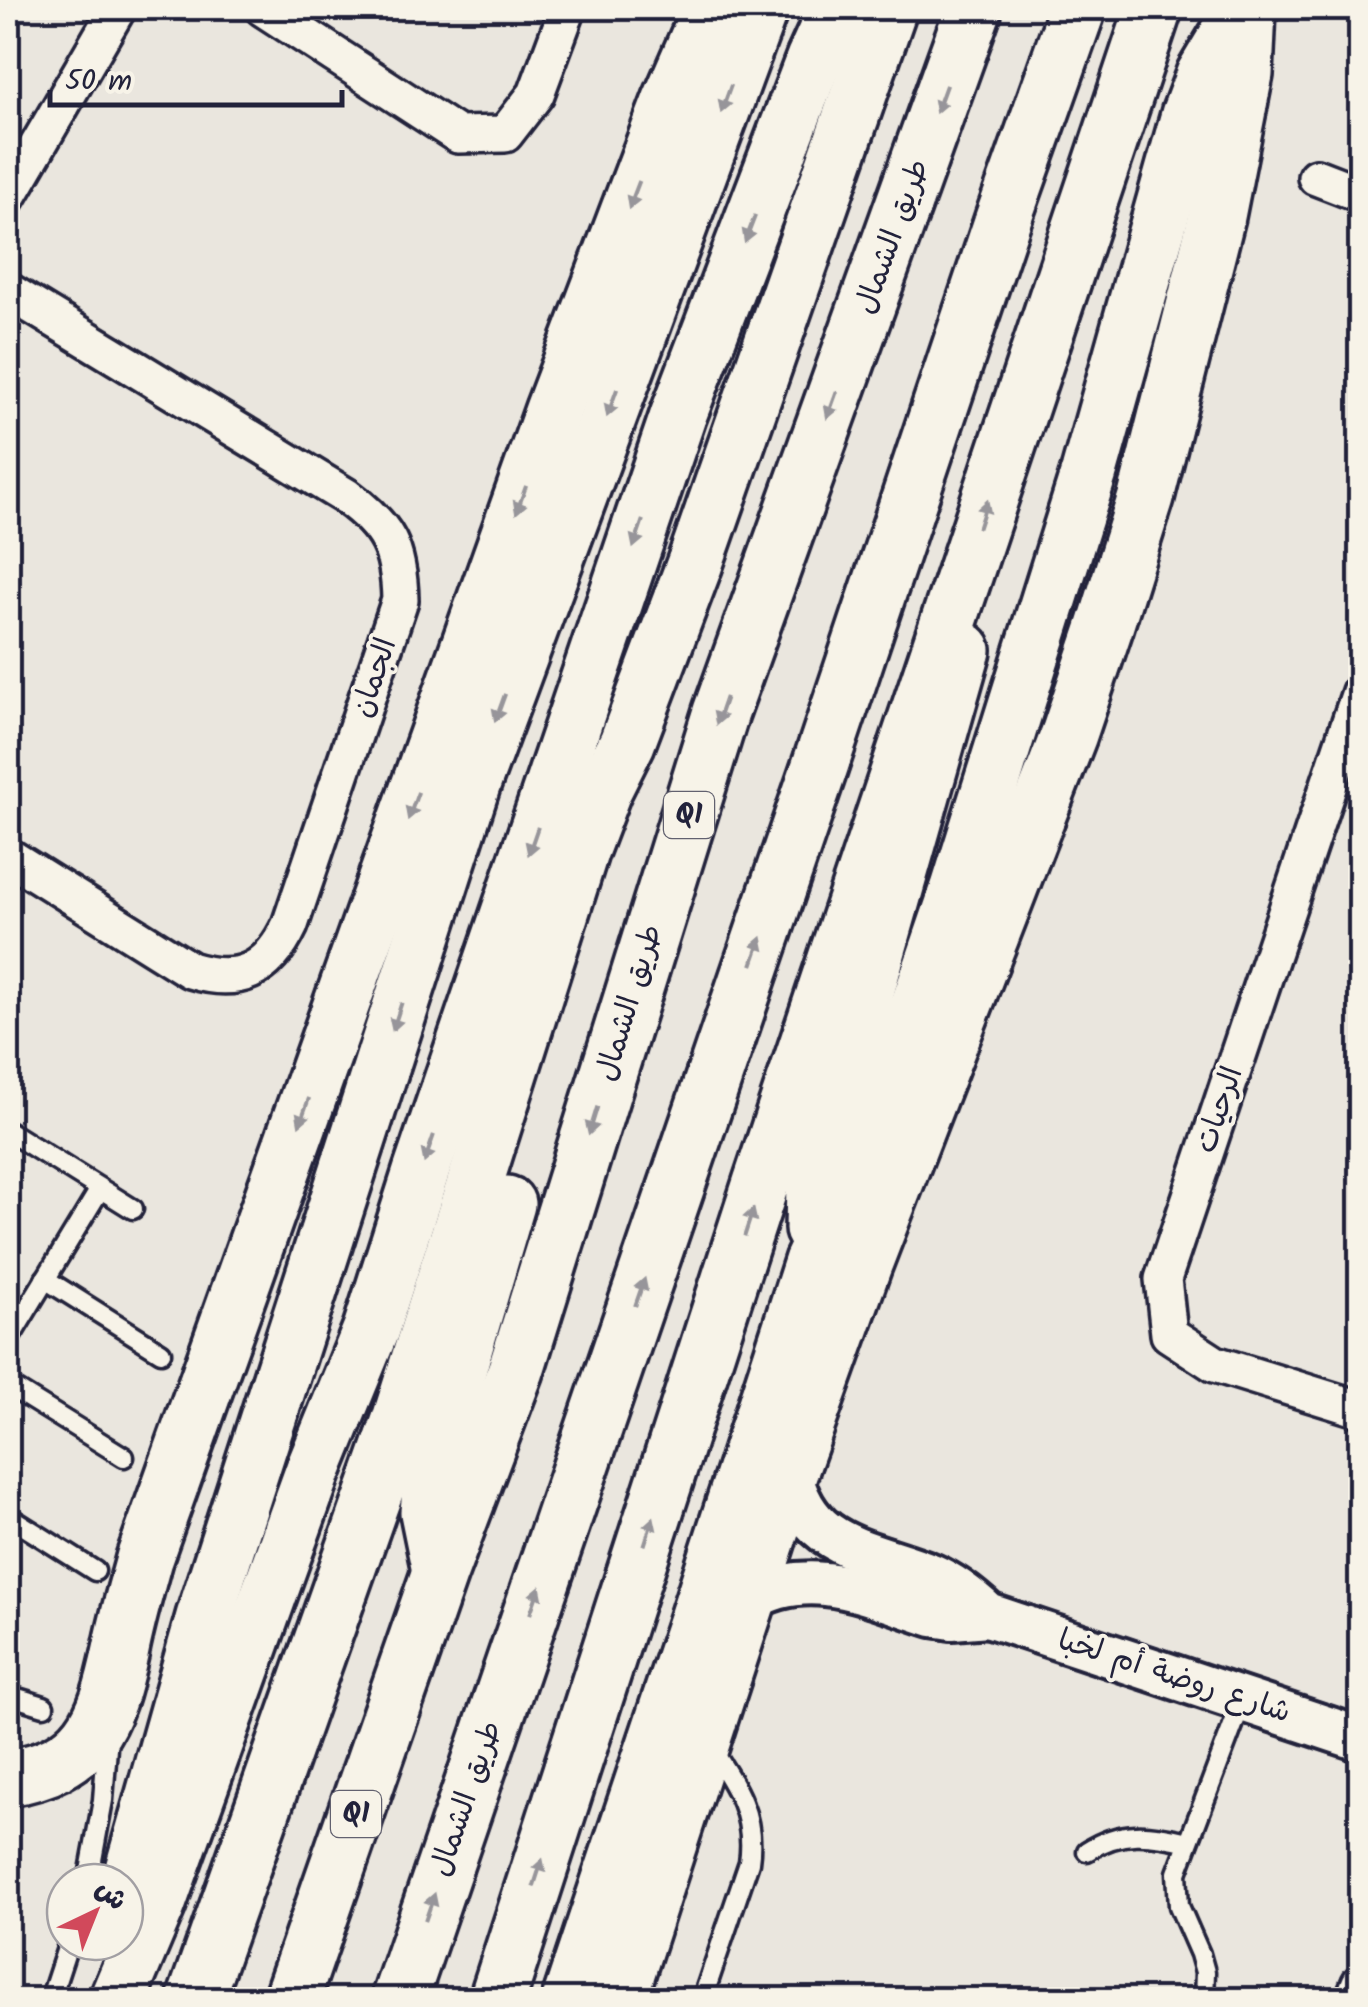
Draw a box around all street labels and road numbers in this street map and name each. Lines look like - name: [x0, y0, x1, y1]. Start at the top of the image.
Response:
- street label: طريق الشمال: [843, 153, 943, 321]
- street label: الجمان: [339, 632, 411, 724]
- road number: Q1: [664, 792, 714, 838]
- street label: طريق الشمال: [583, 919, 677, 1087]
- street label: الرحيات: [1183, 1060, 1257, 1160]
- street label: شارع روضة أم لخبا: [1051, 1617, 1297, 1737]
- street label: طريق الشمال: [418, 1715, 516, 1883]
- road number: Q1: [331, 1791, 381, 1837]

